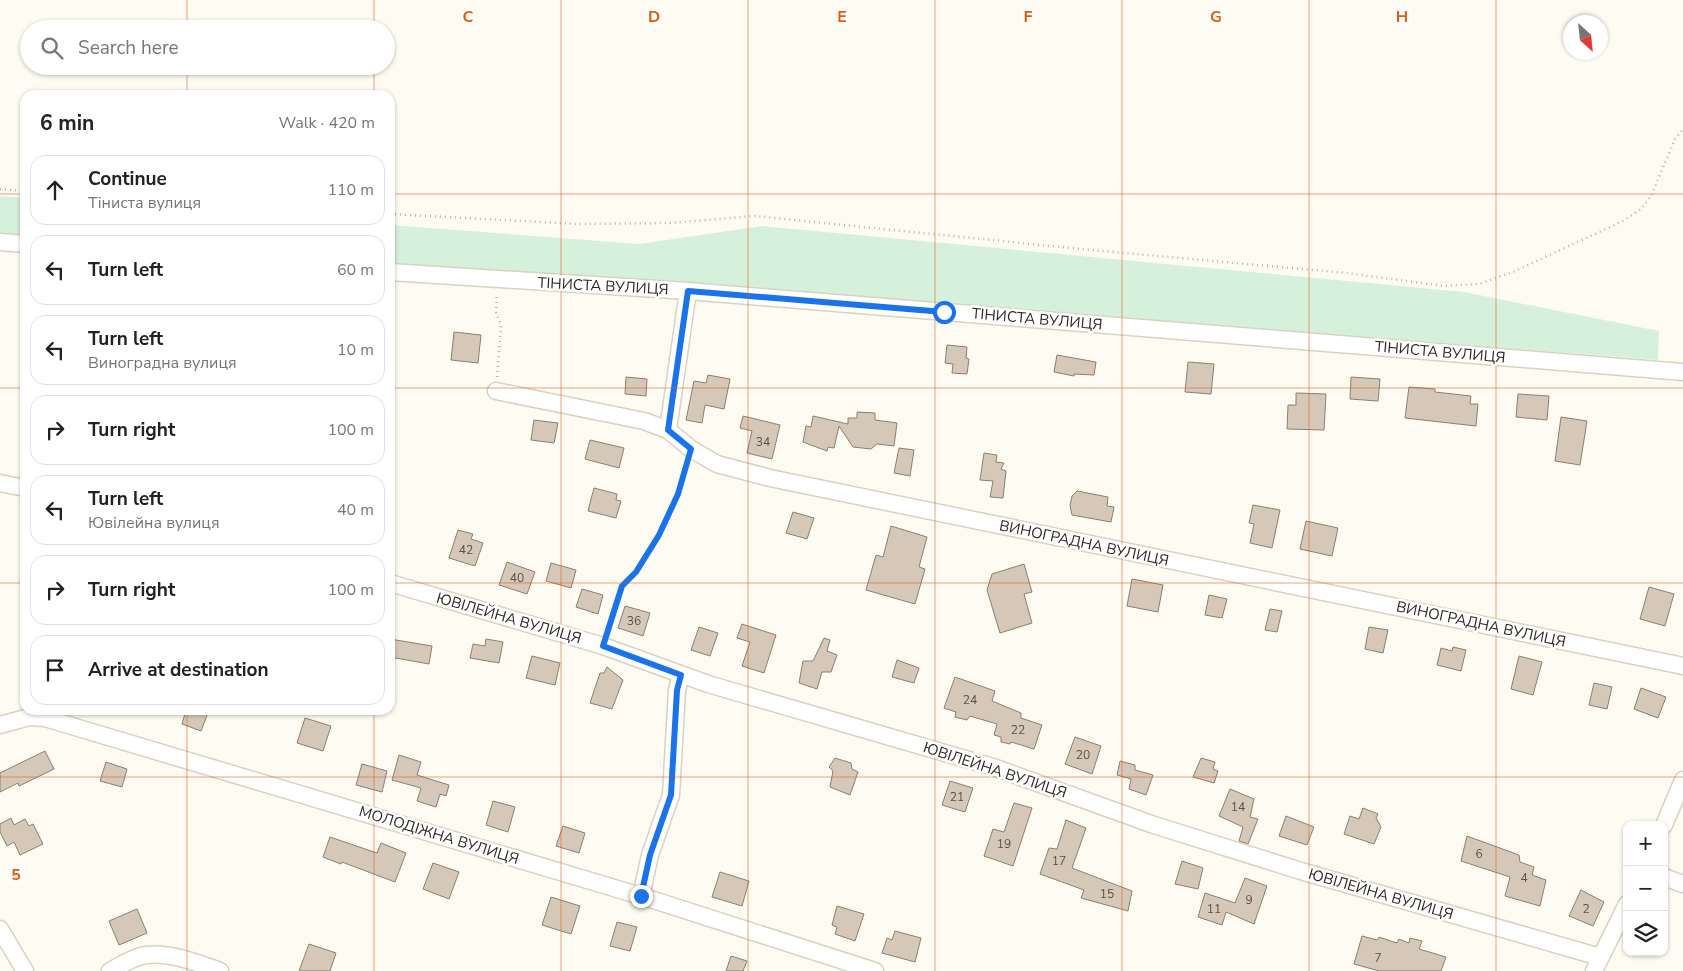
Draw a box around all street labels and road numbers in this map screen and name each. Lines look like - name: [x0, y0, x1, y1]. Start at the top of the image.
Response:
- street label: ТІНИСТА ВУЛИЦЯ: [537, 273, 669, 299]
- street label: ТІНИСТА ВУЛИЦЯ: [971, 303, 1103, 335]
- street label: ТІНИСТА ВУЛИЦЯ: [1374, 336, 1506, 368]
- street label: ВИНОГРАДНА ВУЛИЦЯ: [997, 515, 1171, 571]
- street label: ЮВІЛЕЙНА ВУЛИЦЯ: [434, 588, 584, 648]
- street label: ВИНОГРАДНА ВУЛИЦЯ: [1394, 596, 1568, 652]
- street label: ЮВІЛЕЙНА ВУЛИЦЯ: [921, 737, 1069, 803]
- street label: МОЛОДІЖНА ВУЛИЦЯ: [357, 801, 521, 869]
- street label: ЮВІЛЕЙНА ВУЛИЦЯ: [1306, 864, 1456, 924]

